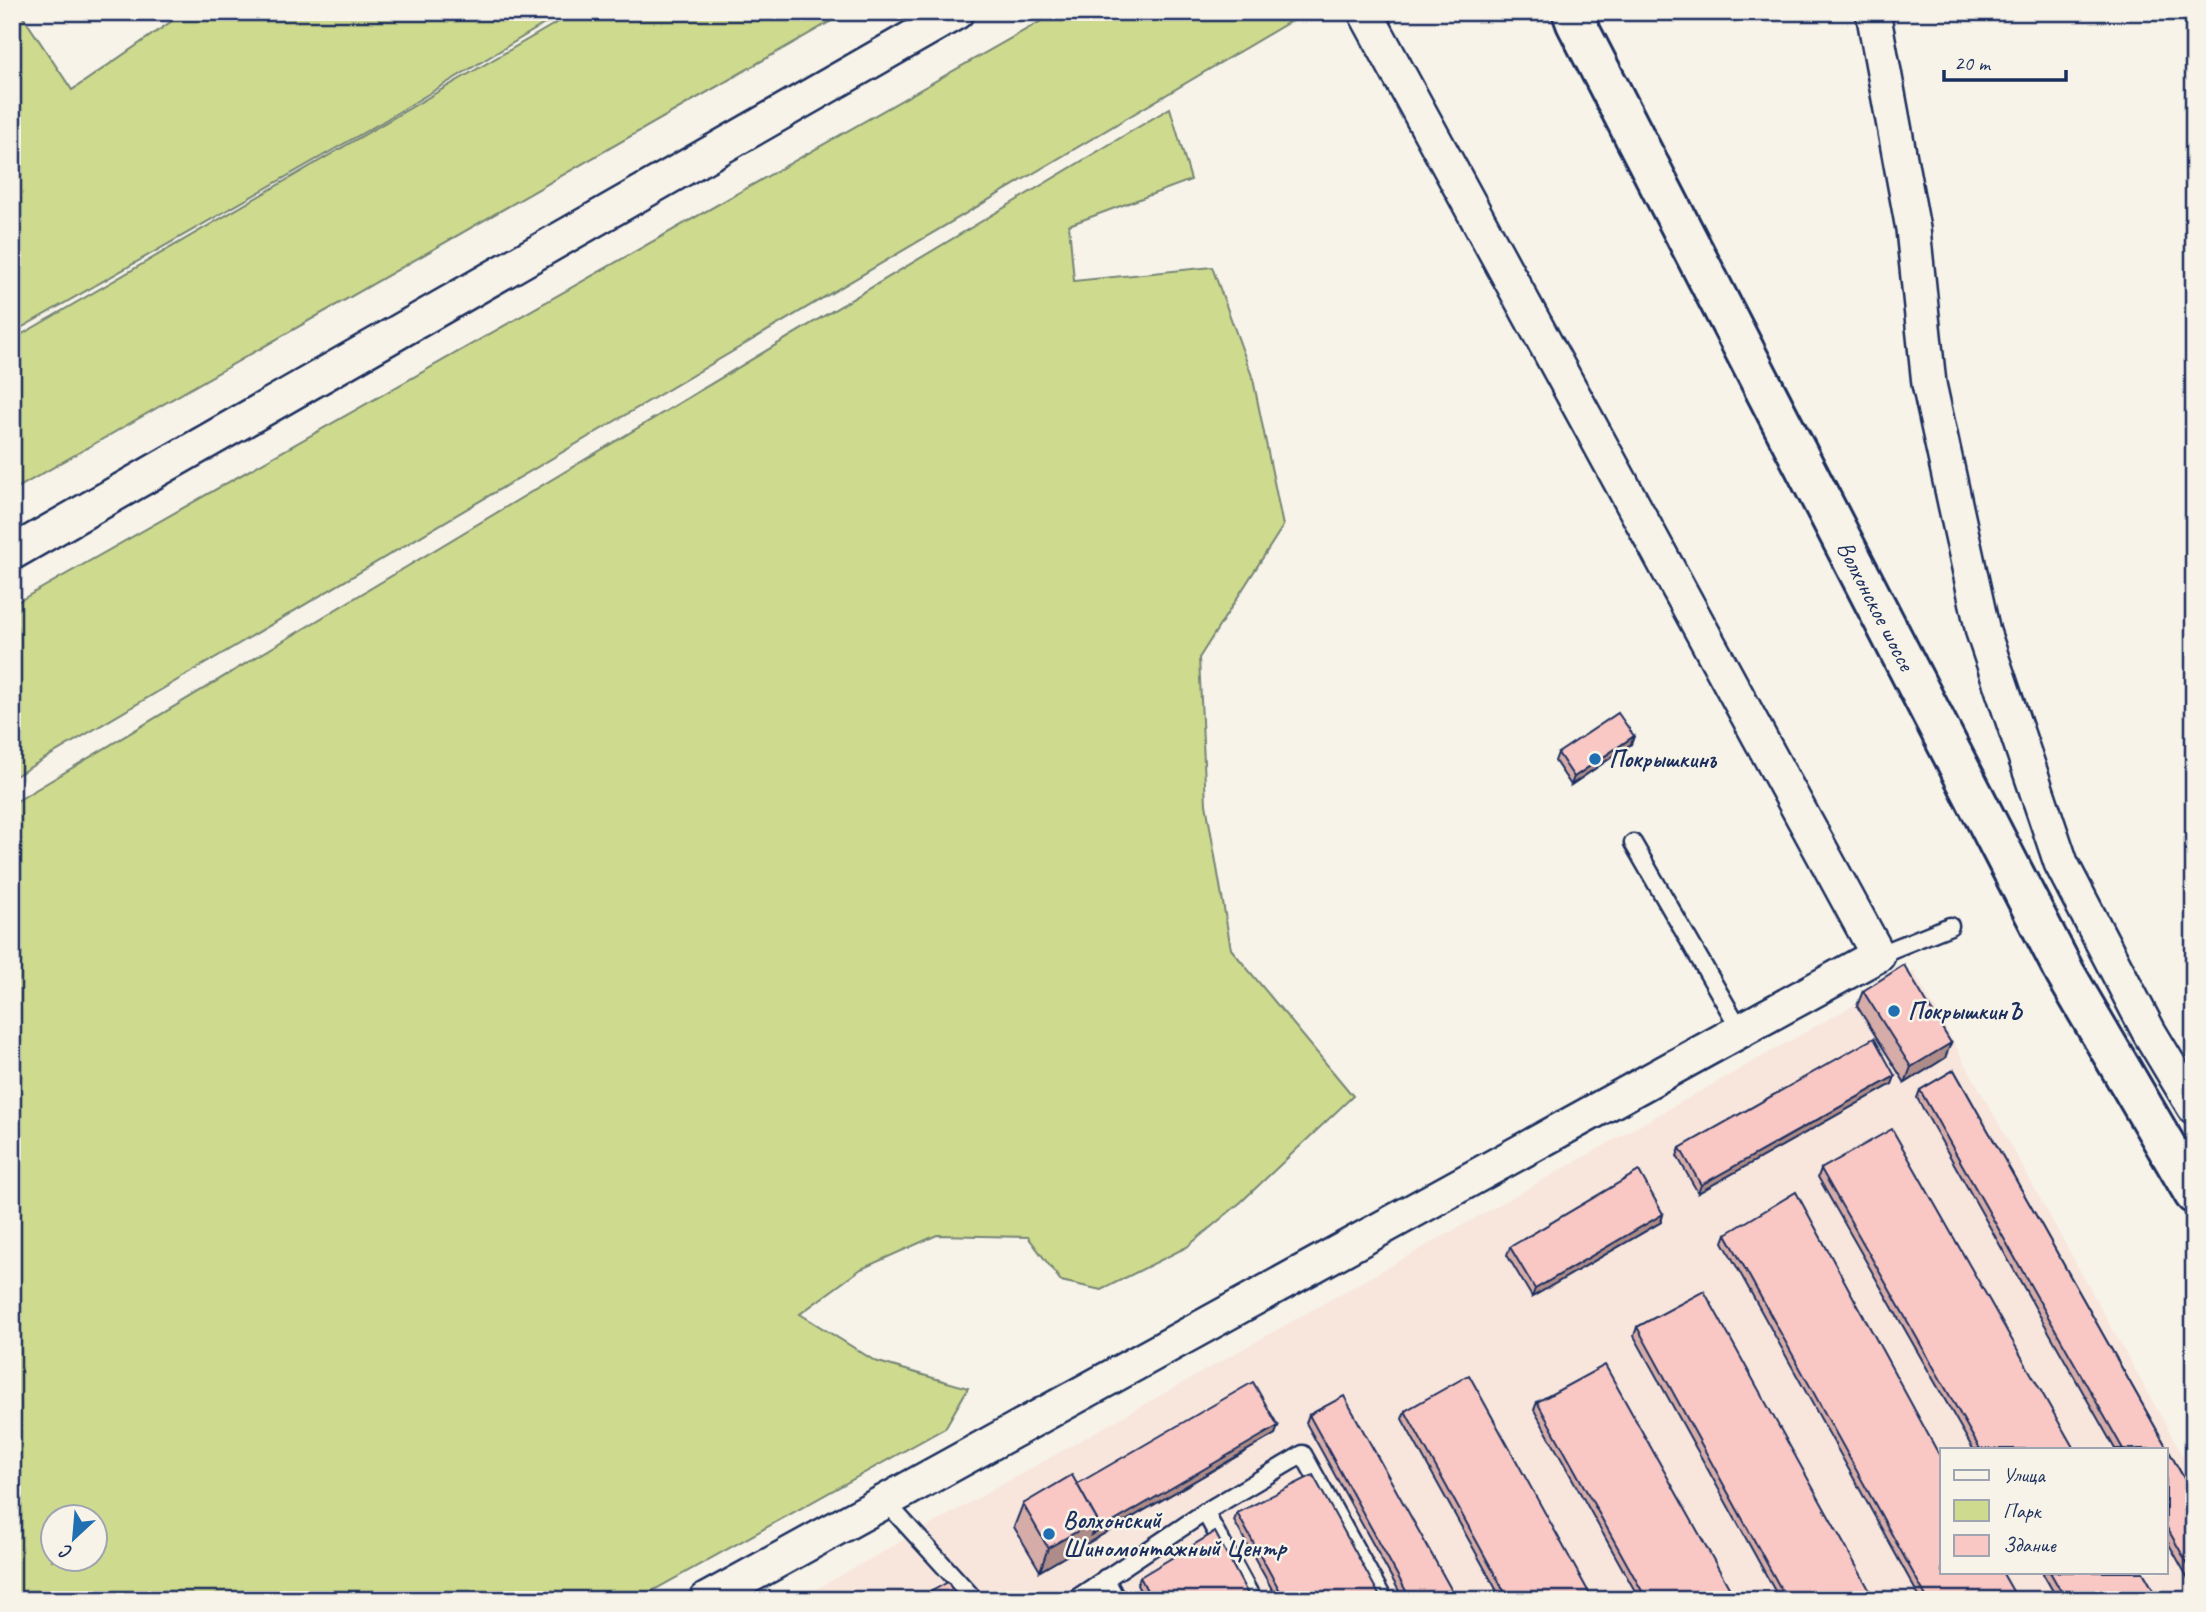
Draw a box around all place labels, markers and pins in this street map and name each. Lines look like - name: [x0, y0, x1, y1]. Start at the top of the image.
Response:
- place label: Покрышкинъ: [1609, 744, 1718, 774]
- marker: Покрышкинъ: [1587, 751, 1603, 767]
- place label: ПокрышкинЪ: [1908, 996, 2024, 1026]
- marker: ПокрышкинЪ: [1886, 1003, 1902, 1019]
- place label: Волхонский Шиномонтажный Центр: [1063, 1505, 1288, 1563]
- marker: Волхонский Шиномонтажный Центр: [1041, 1526, 1057, 1542]

